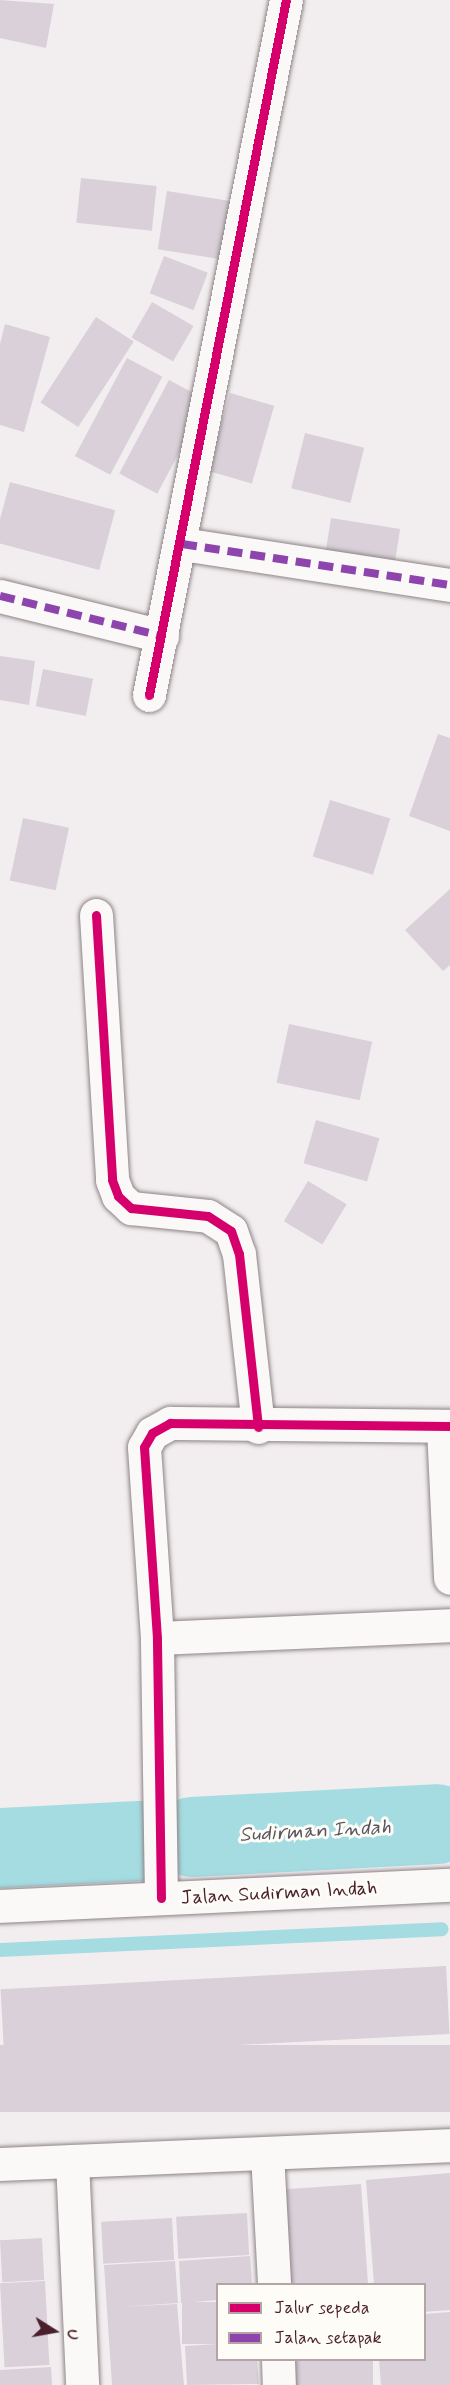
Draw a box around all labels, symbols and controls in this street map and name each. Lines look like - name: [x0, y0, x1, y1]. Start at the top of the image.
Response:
- water label: Sudirman Indah: [242, 1815, 388, 1847]
- street label: Jalan Sudirman Indah: [180, 1876, 378, 1910]
- legend: [216, 2283, 426, 2361]
- text: Jalur sepeda: [274, 2296, 370, 2320]
- north arrow: [24, 2301, 84, 2361]
- text: Jalan setapak: [274, 2326, 382, 2350]
- text: U: [61, 2327, 83, 2342]

